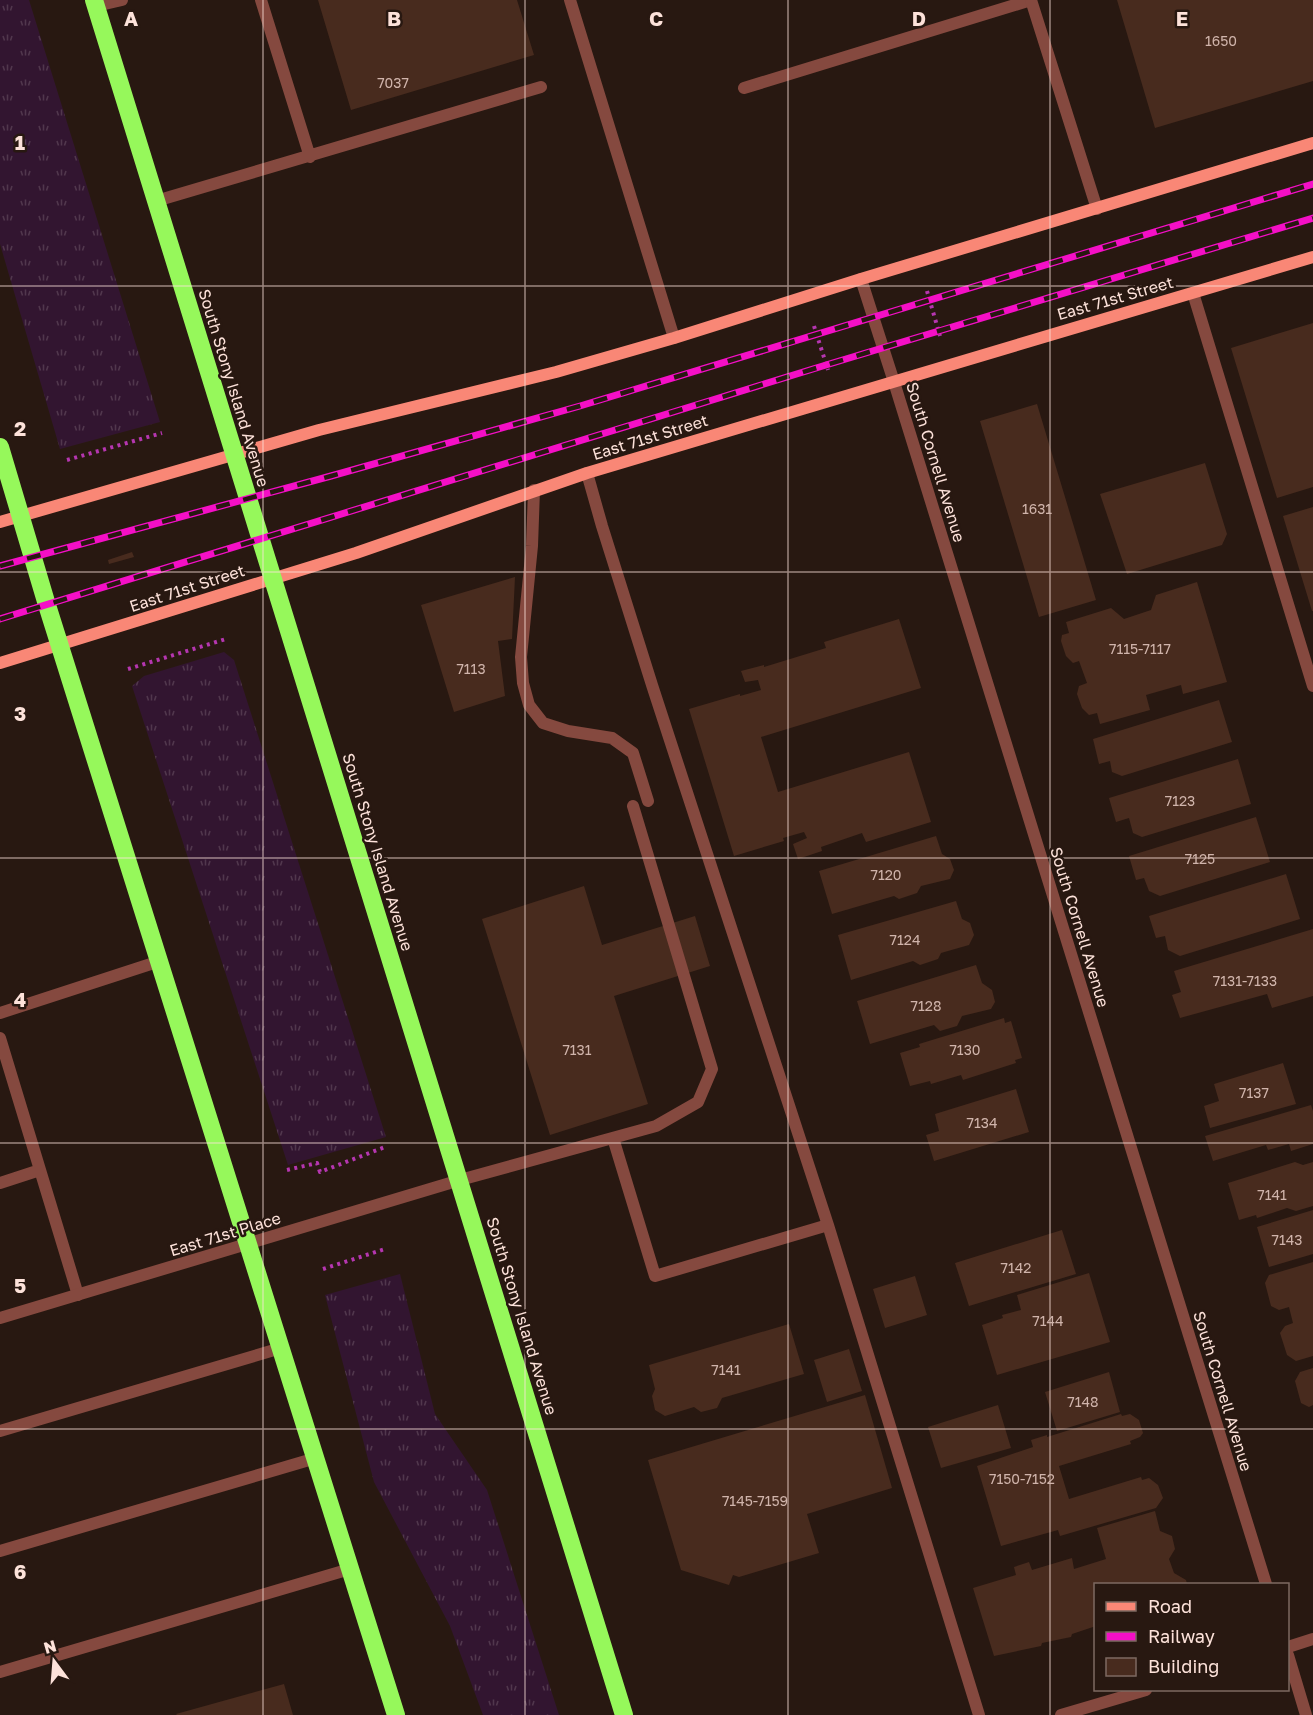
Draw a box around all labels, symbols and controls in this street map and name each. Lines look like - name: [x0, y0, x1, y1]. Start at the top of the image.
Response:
- text: A: [124, 6, 138, 30]
- text: B: [387, 6, 401, 30]
- text: C: [649, 6, 663, 30]
- text: D: [912, 6, 926, 30]
- text: E: [1176, 6, 1188, 30]
- house number: 1650: [1205, 32, 1237, 49]
- house number: 7037: [377, 74, 409, 91]
- text: 1: [15, 130, 25, 154]
- street label: East 71st Street: [1055, 272, 1175, 324]
- street label: South Stony Island Avenue: [194, 287, 274, 489]
- street label: South Cornell Avenue: [902, 380, 970, 544]
- street label: East 71st Street: [590, 410, 710, 464]
- text: 2: [14, 416, 26, 440]
- house number: 1631: [1022, 500, 1052, 517]
- street label: East 71st Street: [127, 560, 247, 616]
- house number: 7115-7117: [1109, 640, 1171, 657]
- house number: 7113: [456, 660, 486, 677]
- text: 3: [14, 701, 26, 725]
- street label: South Stony Island Avenue: [338, 751, 418, 953]
- house number: 7123: [1165, 792, 1195, 809]
- street label: South Cornell Avenue: [1046, 845, 1114, 1009]
- house number: 7125: [1185, 850, 1215, 867]
- house number: 7120: [870, 866, 902, 883]
- house number: 7124: [890, 931, 920, 948]
- house number: 7131-7133: [1213, 972, 1277, 989]
- text: 4: [14, 987, 26, 1011]
- house number: 7128: [911, 997, 941, 1014]
- house number: 7131: [562, 1041, 592, 1058]
- house number: 7130: [949, 1041, 981, 1058]
- house number: 7137: [1239, 1084, 1269, 1101]
- house number: 7134: [967, 1114, 997, 1131]
- house number: 7141: [1257, 1186, 1287, 1203]
- street label: East 71st Place: [167, 1208, 283, 1260]
- street label: South Stony Island Avenue: [482, 1215, 562, 1417]
- house number: 7143: [1272, 1231, 1302, 1248]
- house number: 7142: [1001, 1259, 1031, 1276]
- text: 5: [14, 1273, 26, 1297]
- street label: South Cornell Avenue: [1189, 1309, 1257, 1473]
- house number: 7144: [1032, 1312, 1064, 1329]
- house number: 7141: [711, 1361, 741, 1378]
- house number: 7148: [1067, 1393, 1099, 1410]
- house number: 7150-7152: [989, 1470, 1055, 1487]
- house number: 7145-7159: [722, 1492, 788, 1509]
- text: 6: [14, 1559, 26, 1583]
- legend: [1094, 1583, 1289, 1691]
- text: Road: [1148, 1595, 1192, 1617]
- text: Railway: [1148, 1625, 1215, 1647]
- north arrow: [24, 1631, 84, 1691]
- text: N: [41, 1635, 58, 1658]
- text: Building: [1148, 1655, 1219, 1677]

